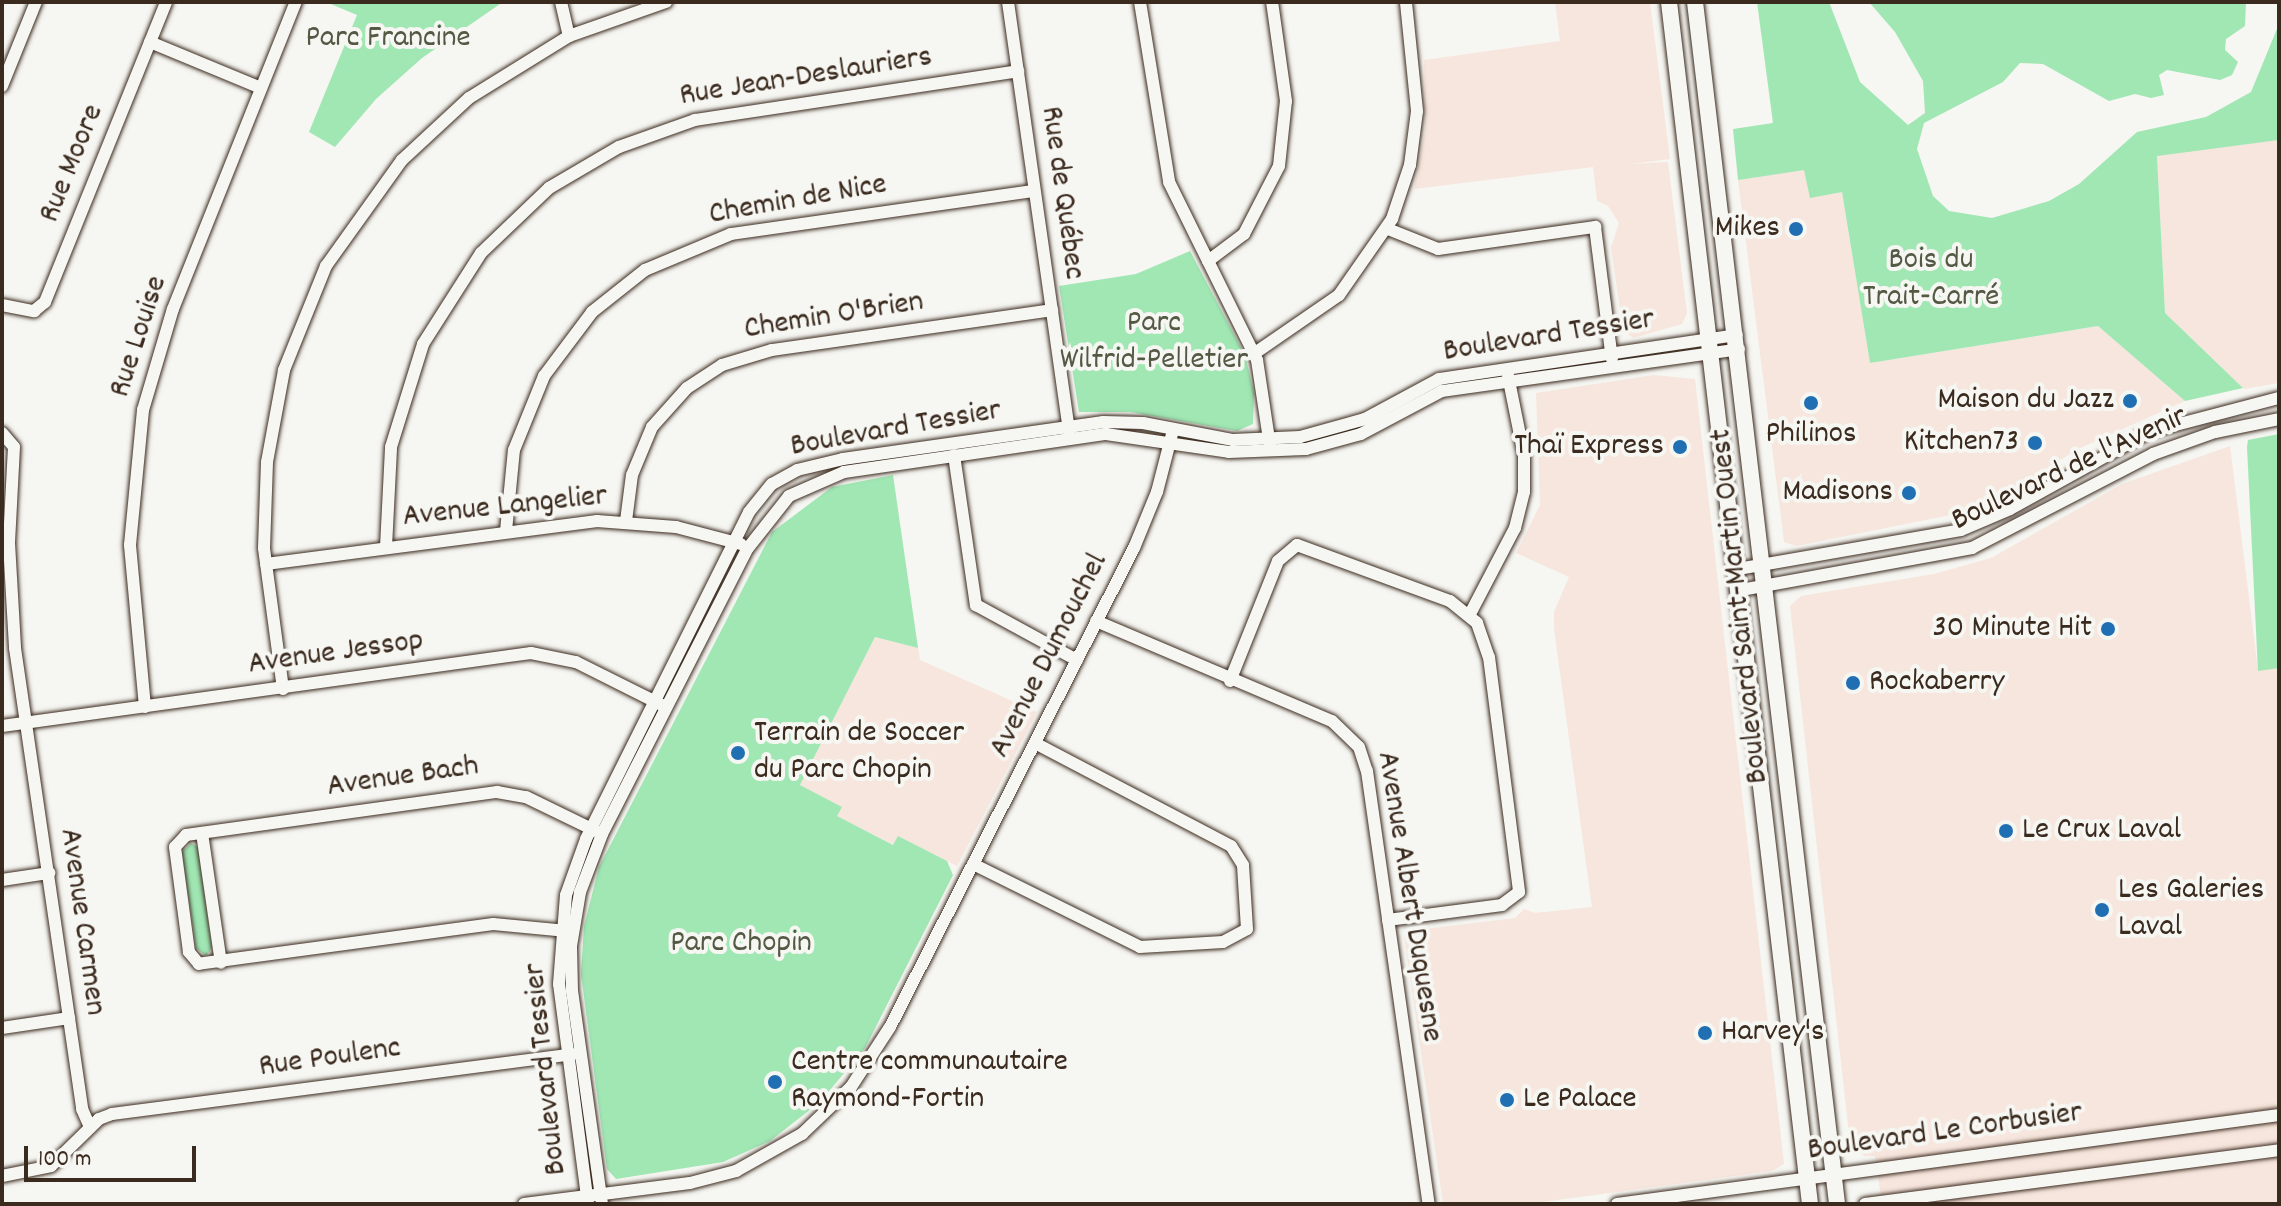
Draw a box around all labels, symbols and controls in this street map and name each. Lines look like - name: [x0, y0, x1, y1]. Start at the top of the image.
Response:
- park label: Parc Francine: [305, 20, 471, 58]
- street label: Rue Jean-Deslauriers: [677, 39, 935, 117]
- street label: Rue Moore: [32, 99, 114, 229]
- street label: Rue de Québec: [1030, 104, 1092, 282]
- street label: Chemin de Nice: [706, 167, 890, 235]
- place label: Mikes: [1715, 210, 1780, 248]
- marker: Mikes: [1787, 220, 1805, 238]
- park label: Bois du Trait-Carré: [1863, 243, 1999, 318]
- street label: Rue Louise: [102, 271, 178, 403]
- street label: Chemin O'Brien: [742, 284, 926, 350]
- street label: Boulevard Tessier: [1441, 301, 1657, 373]
- park label: Parc Wilfrid-Pelletier: [1060, 306, 1248, 381]
- place label: Maison du Jazz: [1937, 382, 2114, 420]
- marker: Maison du Jazz: [2121, 392, 2139, 410]
- street label: Boulevard Tessier: [788, 393, 1004, 467]
- marker: Philinos: [1802, 394, 1820, 412]
- street label: Boulevard de l'Avenir: [1946, 399, 2194, 541]
- place label: Philinos: [1765, 416, 1857, 454]
- place label: Kitchen73: [1904, 424, 2019, 462]
- street label: Boulevard Saint-Martin Ouest: [1703, 427, 1779, 785]
- place label: Thaï Express: [1514, 428, 1664, 466]
- marker: Kitchen73: [2026, 434, 2044, 452]
- marker: Thaï Express: [1671, 438, 1689, 456]
- place label: Madisons: [1782, 474, 1893, 512]
- street label: Avenue Langelier: [401, 478, 609, 538]
- marker: Madisons: [1900, 484, 1918, 502]
- street label: Avenue Dumouchel: [982, 547, 1118, 765]
- place label: 30 Minute Hit: [1933, 610, 2092, 648]
- marker: 30 Minute Hit: [2099, 620, 2117, 638]
- street label: Avenue Jessop: [246, 623, 426, 685]
- place label: Rockaberry: [1869, 664, 2004, 702]
- marker: Rockaberry: [1844, 674, 1862, 692]
- place label: Terrain de Soccer du Parc Chopin: [754, 716, 964, 791]
- marker: Terrain de Soccer du Parc Chopin: [729, 744, 747, 762]
- street label: Avenue Bach: [325, 748, 481, 808]
- street label: Avenue Albert Duquesne: [1366, 749, 1450, 1045]
- place label: Le Crux Laval: [2022, 812, 2181, 850]
- marker: Le Crux Laval: [1997, 822, 2015, 840]
- street label: Avenue Carmen: [49, 826, 113, 1018]
- place label: Les Galeries Laval: [2118, 873, 2264, 948]
- marker: Les Galeries Laval: [2093, 901, 2111, 919]
- park label: Parc Chopin: [670, 925, 812, 963]
- street label: Boulevard Tessier: [517, 961, 577, 1177]
- place label: Harvey's: [1721, 1014, 1824, 1052]
- marker: Harvey's: [1696, 1024, 1714, 1042]
- street label: Rue Poulenc: [257, 1030, 403, 1088]
- place label: Centre communautaire Raymond-Fortin: [791, 1045, 1068, 1120]
- marker: Centre communautaire Raymond-Fortin: [766, 1073, 784, 1091]
- place label: Le Palace: [1523, 1081, 1637, 1119]
- marker: Le Palace: [1498, 1091, 1516, 1109]
- street label: Boulevard Le Corbusier: [1805, 1095, 2085, 1171]
- scale bar: [28, 1130, 200, 1180]
- text: 100 m: [38, 1143, 91, 1177]

